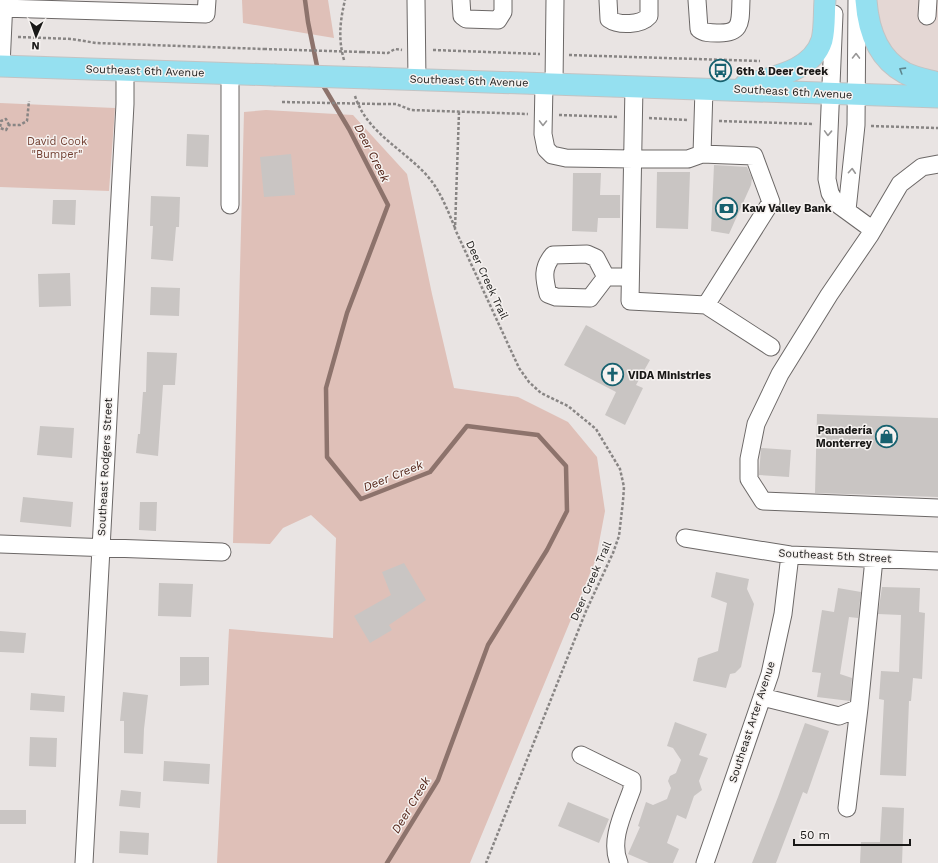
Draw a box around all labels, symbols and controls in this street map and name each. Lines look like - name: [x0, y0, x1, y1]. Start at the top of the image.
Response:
- north arrow: [16, 16, 56, 56]
- text: N: [31, 39, 40, 52]
- one-way arrow: [852, 53, 861, 59]
- bus stop icon: 6th & Deer Creek: [708, 58, 734, 84]
- street label: Southeast 6th Avenue: [85, 62, 205, 80]
- place label: 6th & Deer Creek: [736, 65, 828, 78]
- one-way arrow: [899, 67, 906, 75]
- street label: Southeast 6th Avenue: [409, 72, 529, 90]
- street label: Southeast 6th Avenue: [733, 82, 853, 102]
- one-way arrow: [539, 120, 547, 126]
- water label: Deer Creek: [351, 122, 393, 185]
- one-way arrow: [824, 130, 833, 136]
- park label: David Cook "Bumper": [27, 135, 87, 161]
- one-way arrow: [848, 168, 857, 174]
- bank icon: Kaw Valley Bank: [713, 195, 739, 221]
- place label: Kaw Valley Bank: [742, 202, 832, 215]
- street label: Deer Creek Trail: [463, 239, 511, 322]
- church icon: VIDA Ministries: [599, 362, 625, 388]
- place label: VIDA Ministries: [628, 369, 711, 382]
- street label: Southeast Rodgers Street: [95, 397, 115, 536]
- shop icon: Panadería Monterrey: [874, 423, 900, 449]
- place label: Panadería Monterrey: [816, 424, 873, 450]
- water label: Deer Creek: [361, 457, 425, 494]
- street label: Deer Creek Trail: [568, 539, 615, 623]
- street label: Southeast 5th Street: [778, 547, 892, 565]
- street label: Southeast Arter Avenue: [726, 660, 778, 784]
- water label: Deer Creek: [389, 774, 434, 836]
- scale bar: [794, 821, 910, 847]
- text: 50 m: [800, 828, 830, 842]

